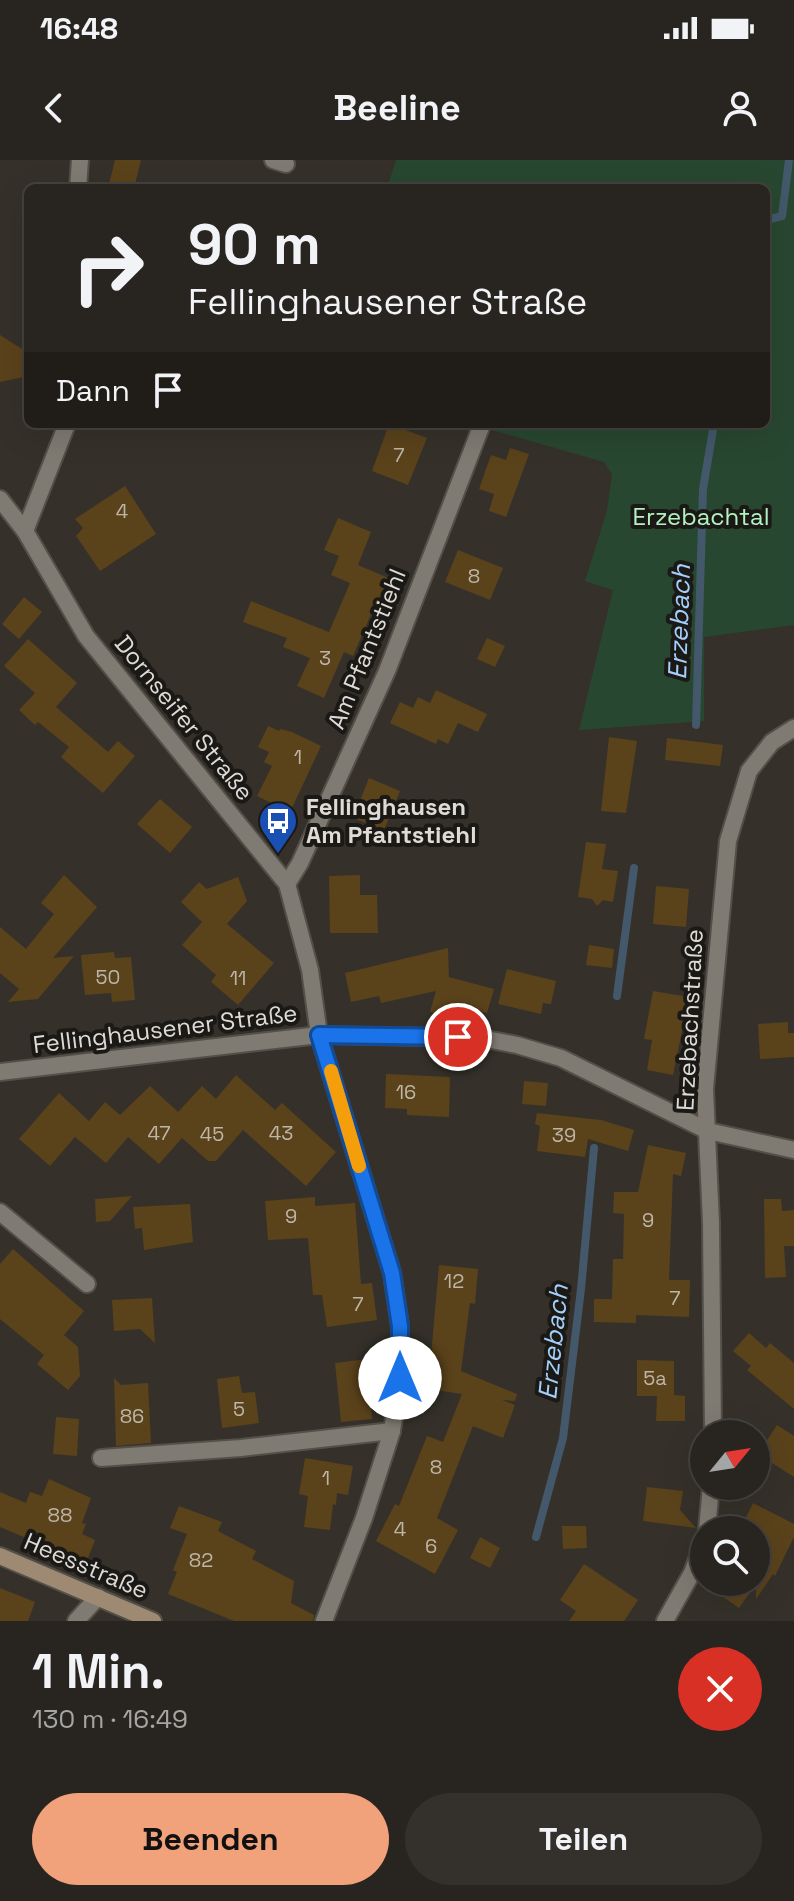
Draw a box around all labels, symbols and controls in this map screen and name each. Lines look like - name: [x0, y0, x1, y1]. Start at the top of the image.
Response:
- text: 16:48: [40, 9, 118, 48]
- text: Beeline: [333, 85, 461, 131]
- icon: back: [32, 86, 76, 130]
- icon: person: [718, 86, 762, 130]
- text: 90 m: [188, 209, 321, 280]
- icon: right: [56, 216, 160, 320]
- text: Fellinghausener Straße: [188, 279, 587, 325]
- icon: arrive: [146, 368, 190, 412]
- text: Dann: [56, 371, 130, 410]
- house number: 7: [393, 442, 405, 468]
- house number: 4: [116, 498, 128, 524]
- park label: Erzebachtal: [632, 501, 770, 532]
- house number: 8: [468, 563, 480, 589]
- water label: Erzebach: [660, 563, 698, 680]
- street label: Am Pfantstiehl: [320, 564, 413, 733]
- street label: Dornseifer Straße: [108, 629, 261, 807]
- house number: 3: [319, 645, 331, 671]
- house number: 1: [294, 744, 302, 770]
- place label: Fellinghausen Am Pfantstiehl: [306, 791, 477, 850]
- bus stop icon: Fellinghausen Am Pfantstiehl: [257, 800, 299, 855]
- street label: Erzebachstraße: [669, 928, 710, 1112]
- house number: 50: [96, 964, 120, 990]
- house number: 11: [230, 965, 246, 991]
- street label: Fellinghausener Straße: [31, 997, 299, 1060]
- pin: [424, 1003, 492, 1071]
- icon: arrive: [436, 1015, 480, 1059]
- house number: 16: [396, 1079, 416, 1105]
- house number: 47: [147, 1120, 171, 1146]
- house number: 43: [269, 1120, 293, 1146]
- house number: 45: [200, 1121, 224, 1147]
- house number: 39: [552, 1122, 576, 1148]
- house number: 9: [285, 1203, 297, 1229]
- house number: 9: [642, 1207, 654, 1233]
- house number: 12: [444, 1268, 464, 1294]
- water label: Erzebach: [530, 1282, 576, 1401]
- house number: 7: [669, 1285, 681, 1311]
- house number: 7: [352, 1291, 364, 1317]
- position arrow: [358, 1336, 442, 1420]
- house number: 5a: [643, 1365, 667, 1391]
- house number: 5: [233, 1396, 245, 1422]
- house number: 86: [120, 1403, 144, 1429]
- north arrow: [690, 1420, 770, 1500]
- map controls: [690, 1420, 770, 1596]
- house number: 8: [430, 1454, 442, 1480]
- house number: 1: [322, 1465, 330, 1491]
- house number: 88: [48, 1502, 72, 1528]
- house number: 4: [394, 1516, 406, 1542]
- button: search: [690, 1516, 770, 1596]
- street label: Heesstraße: [19, 1525, 153, 1606]
- house number: 6: [425, 1533, 437, 1559]
- house number: 82: [189, 1547, 213, 1573]
- text: 1 Min.: [32, 1641, 165, 1702]
- button: close: [678, 1647, 762, 1731]
- text: 130 m · 16:49: [32, 1702, 188, 1736]
- button: Beenden: [32, 1793, 389, 1885]
- button: Teilen: [405, 1793, 762, 1885]

